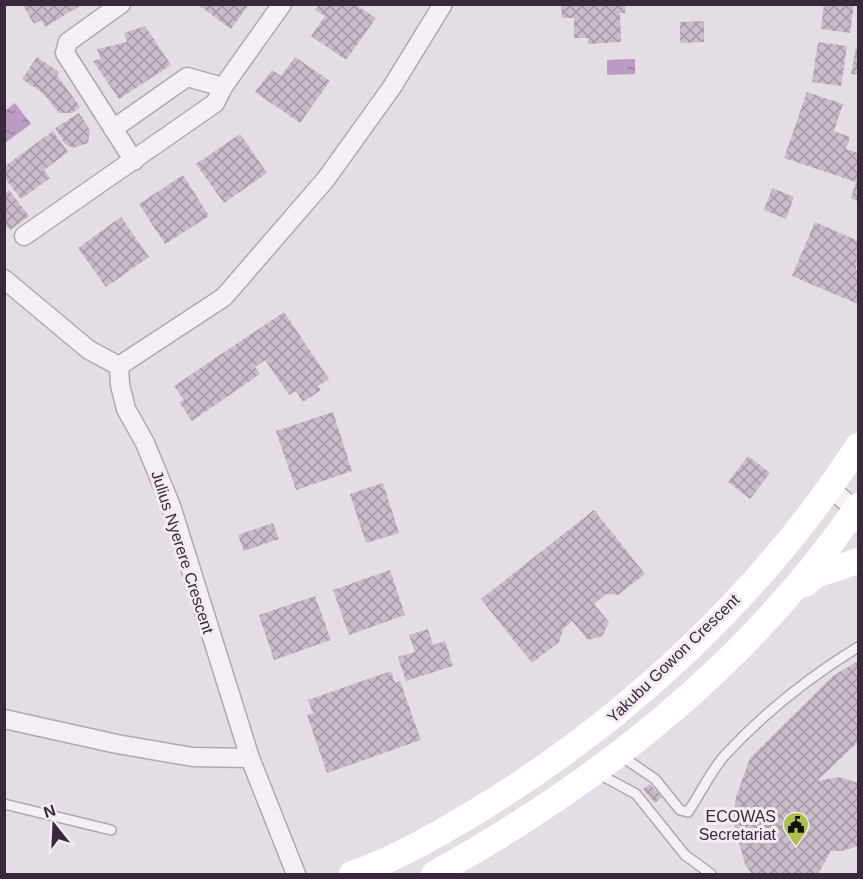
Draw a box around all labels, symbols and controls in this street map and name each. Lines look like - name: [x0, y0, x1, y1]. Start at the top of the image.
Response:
- street label: Julius Nyerere Crescent: [148, 468, 217, 636]
- street label: Yakubu Gowon Crescent: [604, 590, 743, 726]
- north arrow: [24, 795, 84, 855]
- text: N: [41, 801, 58, 821]
- place label: ECOWAS Secretariat: [699, 808, 777, 843]
- public building icon: ECOWAS Secretariat: [781, 810, 811, 848]

